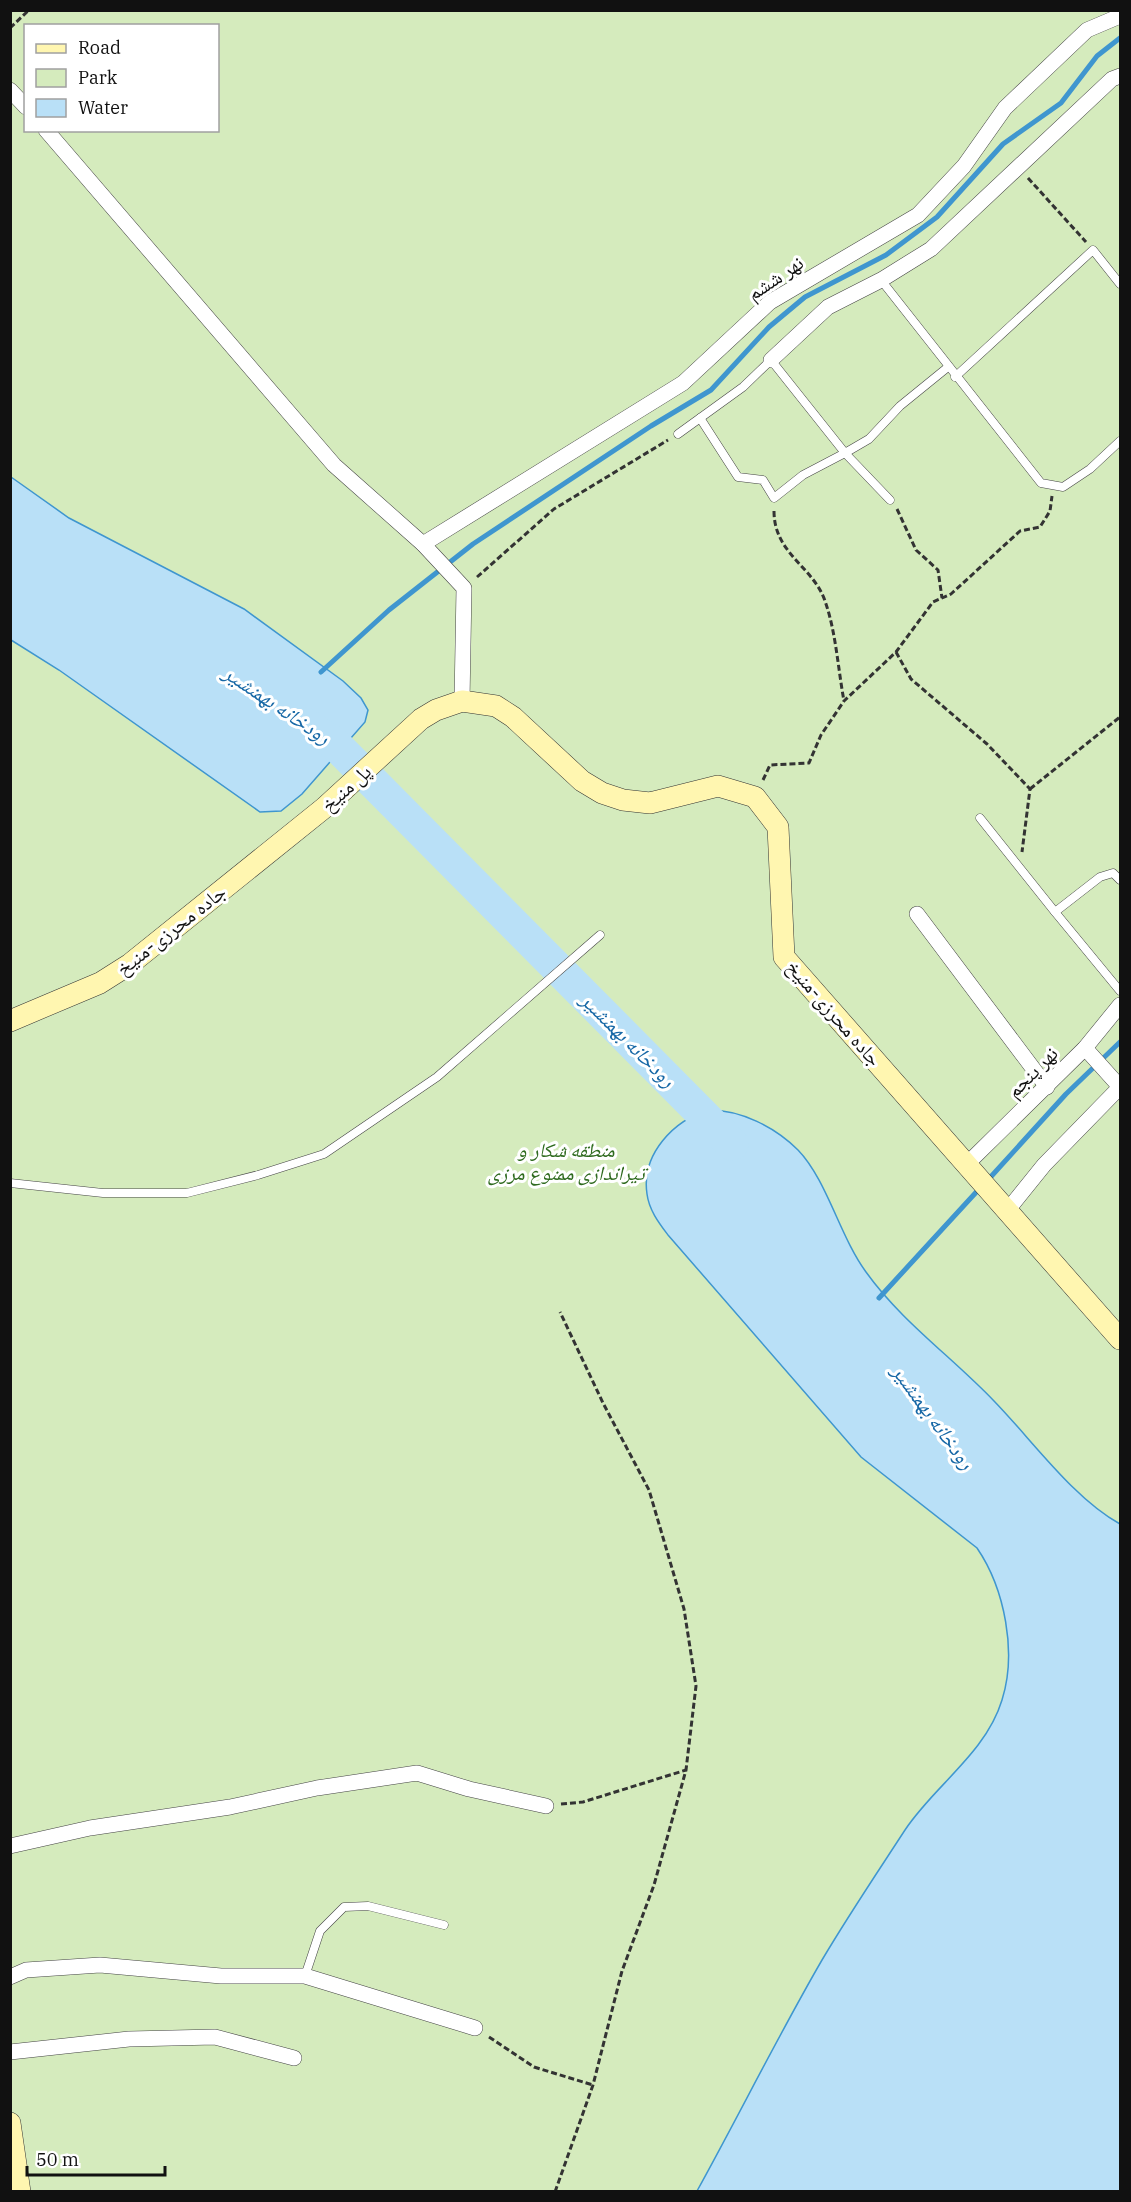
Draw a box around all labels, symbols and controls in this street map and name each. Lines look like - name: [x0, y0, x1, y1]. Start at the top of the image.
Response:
- legend: [24, 24, 219, 132]
- text: Road: [78, 36, 121, 59]
- text: Park: [78, 66, 118, 89]
- text: Water: [78, 96, 128, 119]
- street label: نهر ششم: [741, 249, 809, 307]
- water label: رودخانه بهمنشیر: [217, 657, 337, 750]
- street label: پل منیخ: [315, 758, 377, 817]
- street label: جاده محرزی-منیخ: [110, 878, 232, 981]
- street label: جاده محرزی-منیخ: [781, 954, 888, 1072]
- water label: رودخانه بهمنشیر: [574, 984, 682, 1093]
- street label: نهر پنجم: [1000, 1040, 1064, 1104]
- park label: منطقه شکار و تیراندازی ممنوع مرزی: [487, 1136, 649, 1186]
- water label: رودخانه بهمنشیر: [885, 1357, 981, 1475]
- scale bar: [27, 2139, 165, 2177]
- text: 50 m: [36, 2148, 79, 2171]

